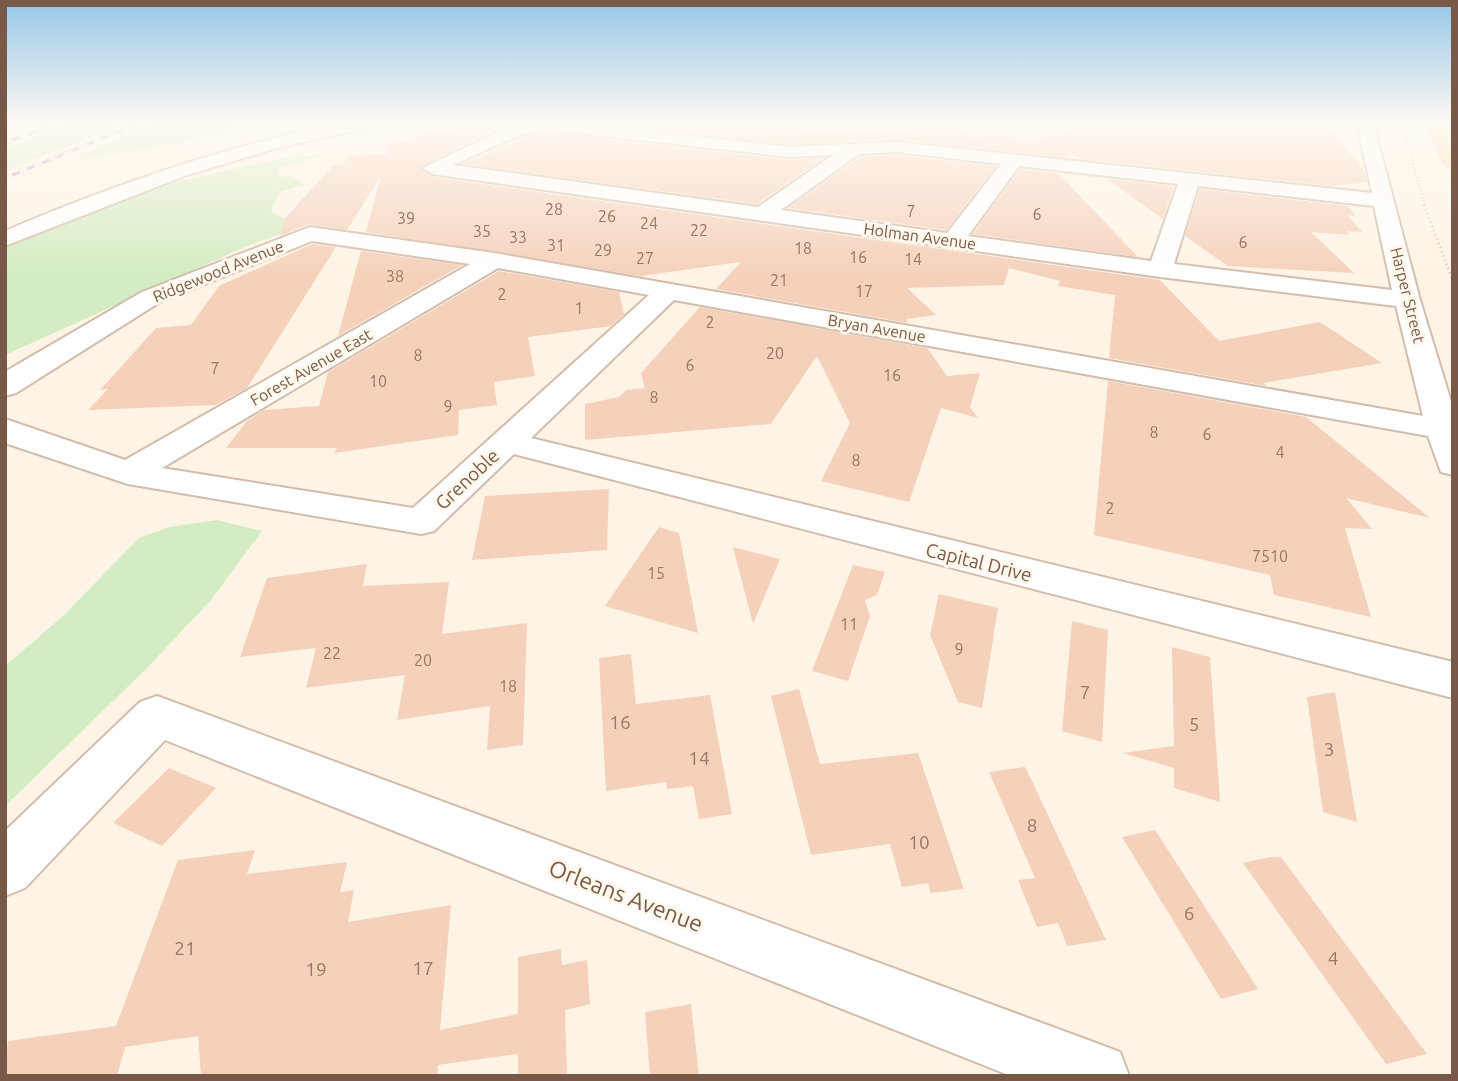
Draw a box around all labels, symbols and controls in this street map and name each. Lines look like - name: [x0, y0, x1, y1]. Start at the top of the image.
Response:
- house number: 28: [545, 200, 563, 218]
- house number: 7: [906, 202, 916, 220]
- house number: 6: [1032, 205, 1042, 223]
- house number: 26: [598, 207, 616, 225]
- house number: 39: [397, 209, 415, 227]
- house number: 24: [640, 214, 658, 232]
- street label: Holman Avenue: [863, 219, 977, 253]
- house number: 22: [690, 221, 708, 239]
- house number: 35: [473, 222, 491, 240]
- house number: 33: [509, 228, 527, 246]
- house number: 6: [1238, 233, 1248, 251]
- house number: 31: [547, 236, 565, 254]
- street label: Ridgewood Avenue: [150, 237, 286, 305]
- house number: 18: [794, 239, 812, 257]
- house number: 29: [594, 241, 612, 259]
- street label: Harper Street: [1387, 245, 1429, 345]
- house number: 16: [849, 248, 867, 266]
- house number: 27: [636, 249, 654, 267]
- house number: 14: [904, 250, 922, 268]
- house number: 38: [386, 267, 404, 285]
- house number: 21: [770, 271, 788, 289]
- house number: 17: [855, 282, 873, 300]
- house number: 2: [497, 285, 507, 303]
- house number: 1: [574, 299, 584, 317]
- street label: Bryan Avenue: [827, 311, 927, 345]
- house number: 2: [705, 313, 715, 331]
- street label: Forest Avenue East: [247, 324, 376, 409]
- house number: 20: [766, 344, 784, 362]
- house number: 8: [413, 346, 423, 364]
- house number: 6: [685, 356, 695, 374]
- house number: 7: [210, 359, 220, 377]
- house number: 16: [883, 366, 901, 384]
- house number: 10: [369, 372, 387, 390]
- house number: 8: [649, 388, 659, 406]
- house number: 9: [443, 397, 453, 415]
- house number: 8: [1149, 423, 1159, 441]
- house number: 6: [1202, 425, 1212, 443]
- house number: 4: [1275, 443, 1285, 461]
- street label: Grenoble: [431, 444, 503, 514]
- house number: 8: [851, 451, 861, 469]
- house number: 2: [1105, 499, 1115, 517]
- street label: Capital Drive: [924, 538, 1034, 586]
- house number: 7510: [1252, 547, 1288, 565]
- house number: 15: [647, 564, 665, 582]
- house number: 11: [840, 615, 858, 633]
- house number: 9: [954, 640, 964, 658]
- house number: 22: [323, 644, 341, 662]
- house number: 20: [414, 651, 432, 669]
- house number: 18: [499, 677, 517, 695]
- house number: 7: [1080, 681, 1090, 703]
- house number: 16: [609, 711, 631, 733]
- house number: 5: [1189, 713, 1199, 735]
- house number: 3: [1324, 738, 1334, 760]
- house number: 14: [688, 747, 710, 769]
- house number: 8: [1027, 814, 1037, 836]
- house number: 10: [908, 831, 930, 853]
- street label: Orleans Avenue: [546, 855, 707, 936]
- house number: 6: [1184, 902, 1194, 924]
- house number: 21: [174, 937, 196, 959]
- house number: 4: [1328, 947, 1338, 969]
- house number: 17: [412, 957, 434, 979]
- house number: 19: [305, 958, 327, 980]

